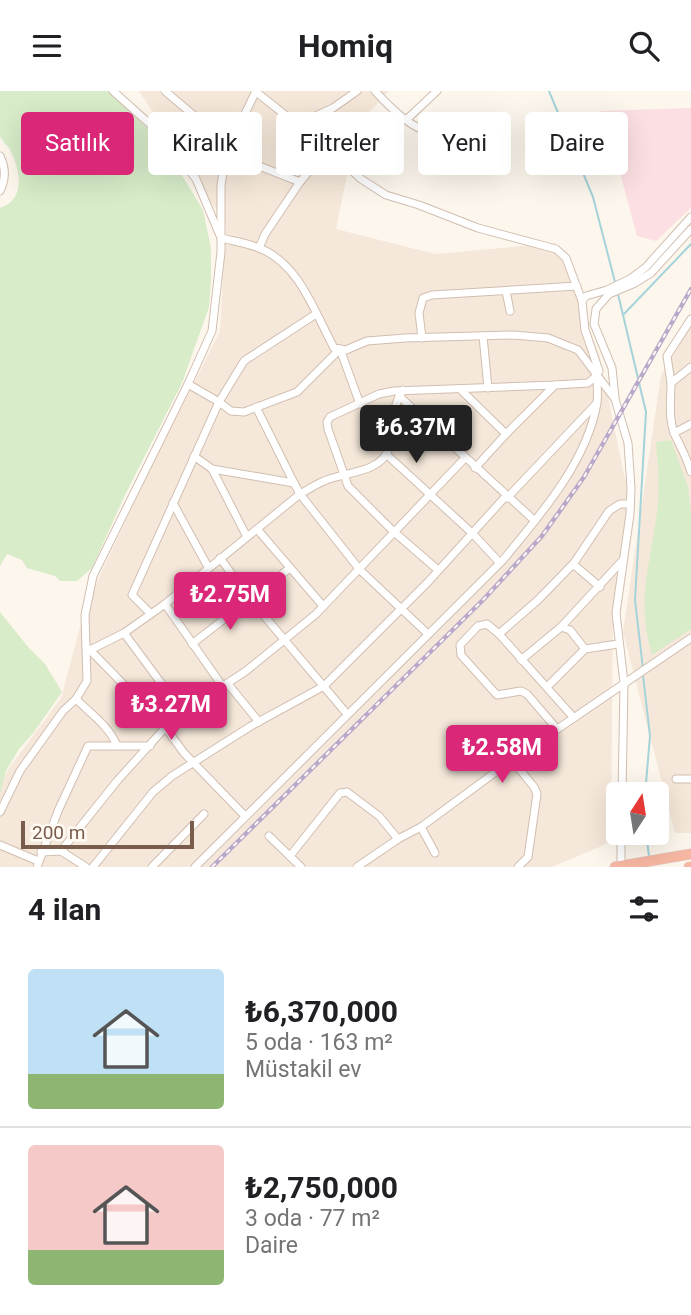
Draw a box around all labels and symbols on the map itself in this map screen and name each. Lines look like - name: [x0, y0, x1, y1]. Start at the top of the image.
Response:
- pin: ₺6.37M: [359, 405, 473, 465]
- pin: ₺2.75M: [173, 573, 287, 632]
- pin: ₺3.27M: [114, 683, 228, 742]
- pin: ₺2.58M: [445, 725, 559, 785]
- north arrow: [606, 782, 668, 845]
- scale bar: [21, 818, 194, 850]

